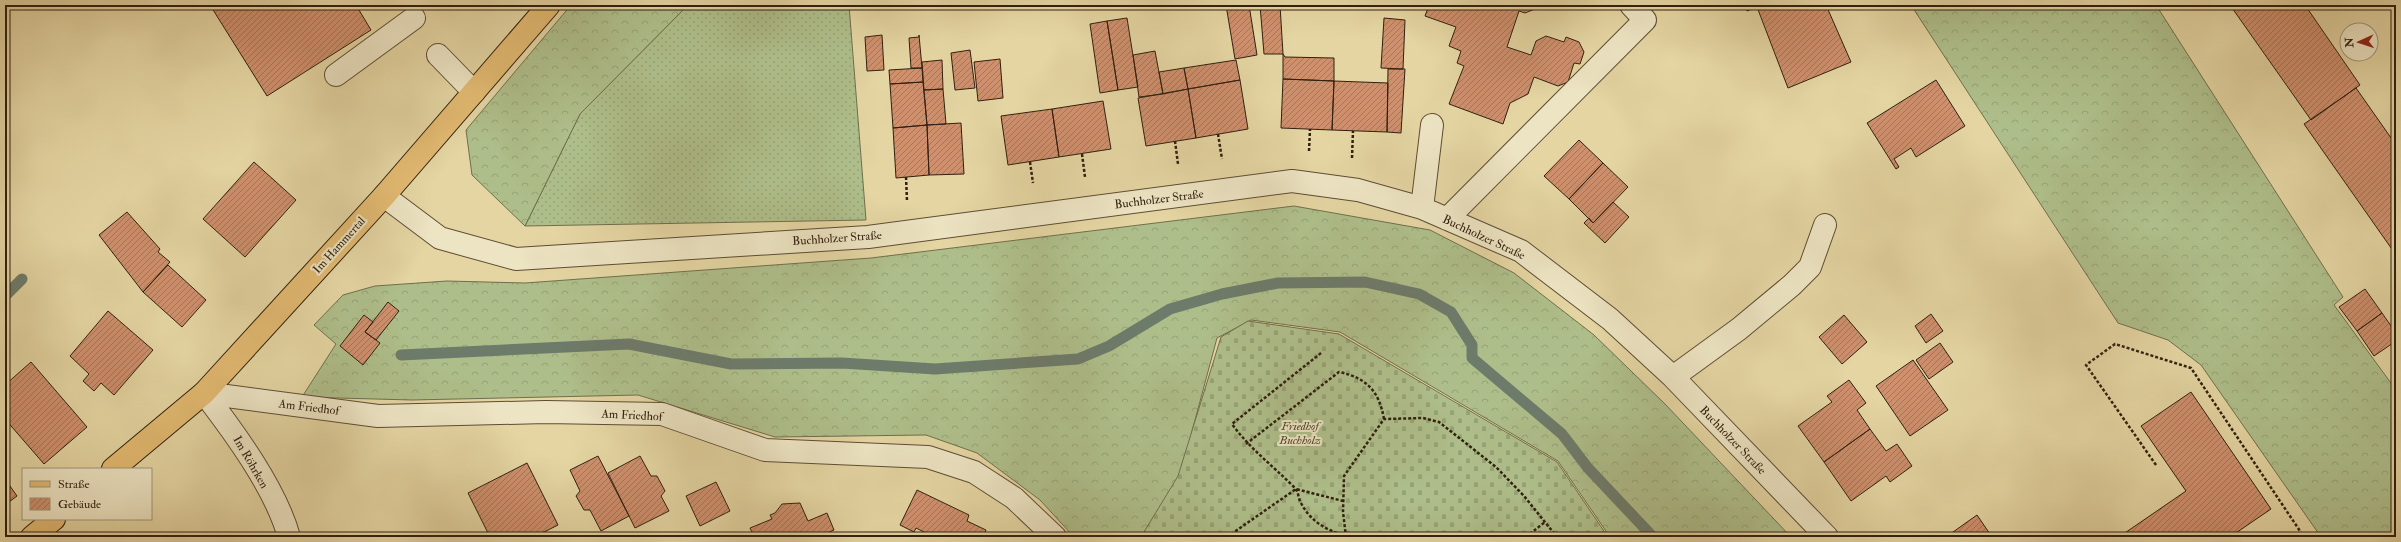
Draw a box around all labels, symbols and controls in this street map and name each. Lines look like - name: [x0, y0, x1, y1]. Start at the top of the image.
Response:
- north arrow: [2339, 22, 2379, 62]
- text: N: [2343, 36, 2356, 49]
- street label: Buchholzer Straße: [1114, 187, 1204, 212]
- street label: Buchholzer Straße: [1440, 212, 1528, 263]
- street label: Im Hammertal: [310, 214, 369, 277]
- street label: Buchholzer Straße: [792, 228, 882, 249]
- street label: Am Friedhof: [277, 396, 342, 419]
- street label: Buchholzer Straße: [1696, 403, 1769, 478]
- street label: Am Friedhof: [600, 406, 665, 425]
- park label: Friedhof Buchholz: [1278, 419, 1322, 448]
- street label: Im Röhrken: [229, 433, 272, 491]
- legend: [22, 468, 152, 520]
- text: Straße: [58, 477, 89, 492]
- text: Gebäude: [58, 497, 101, 512]

